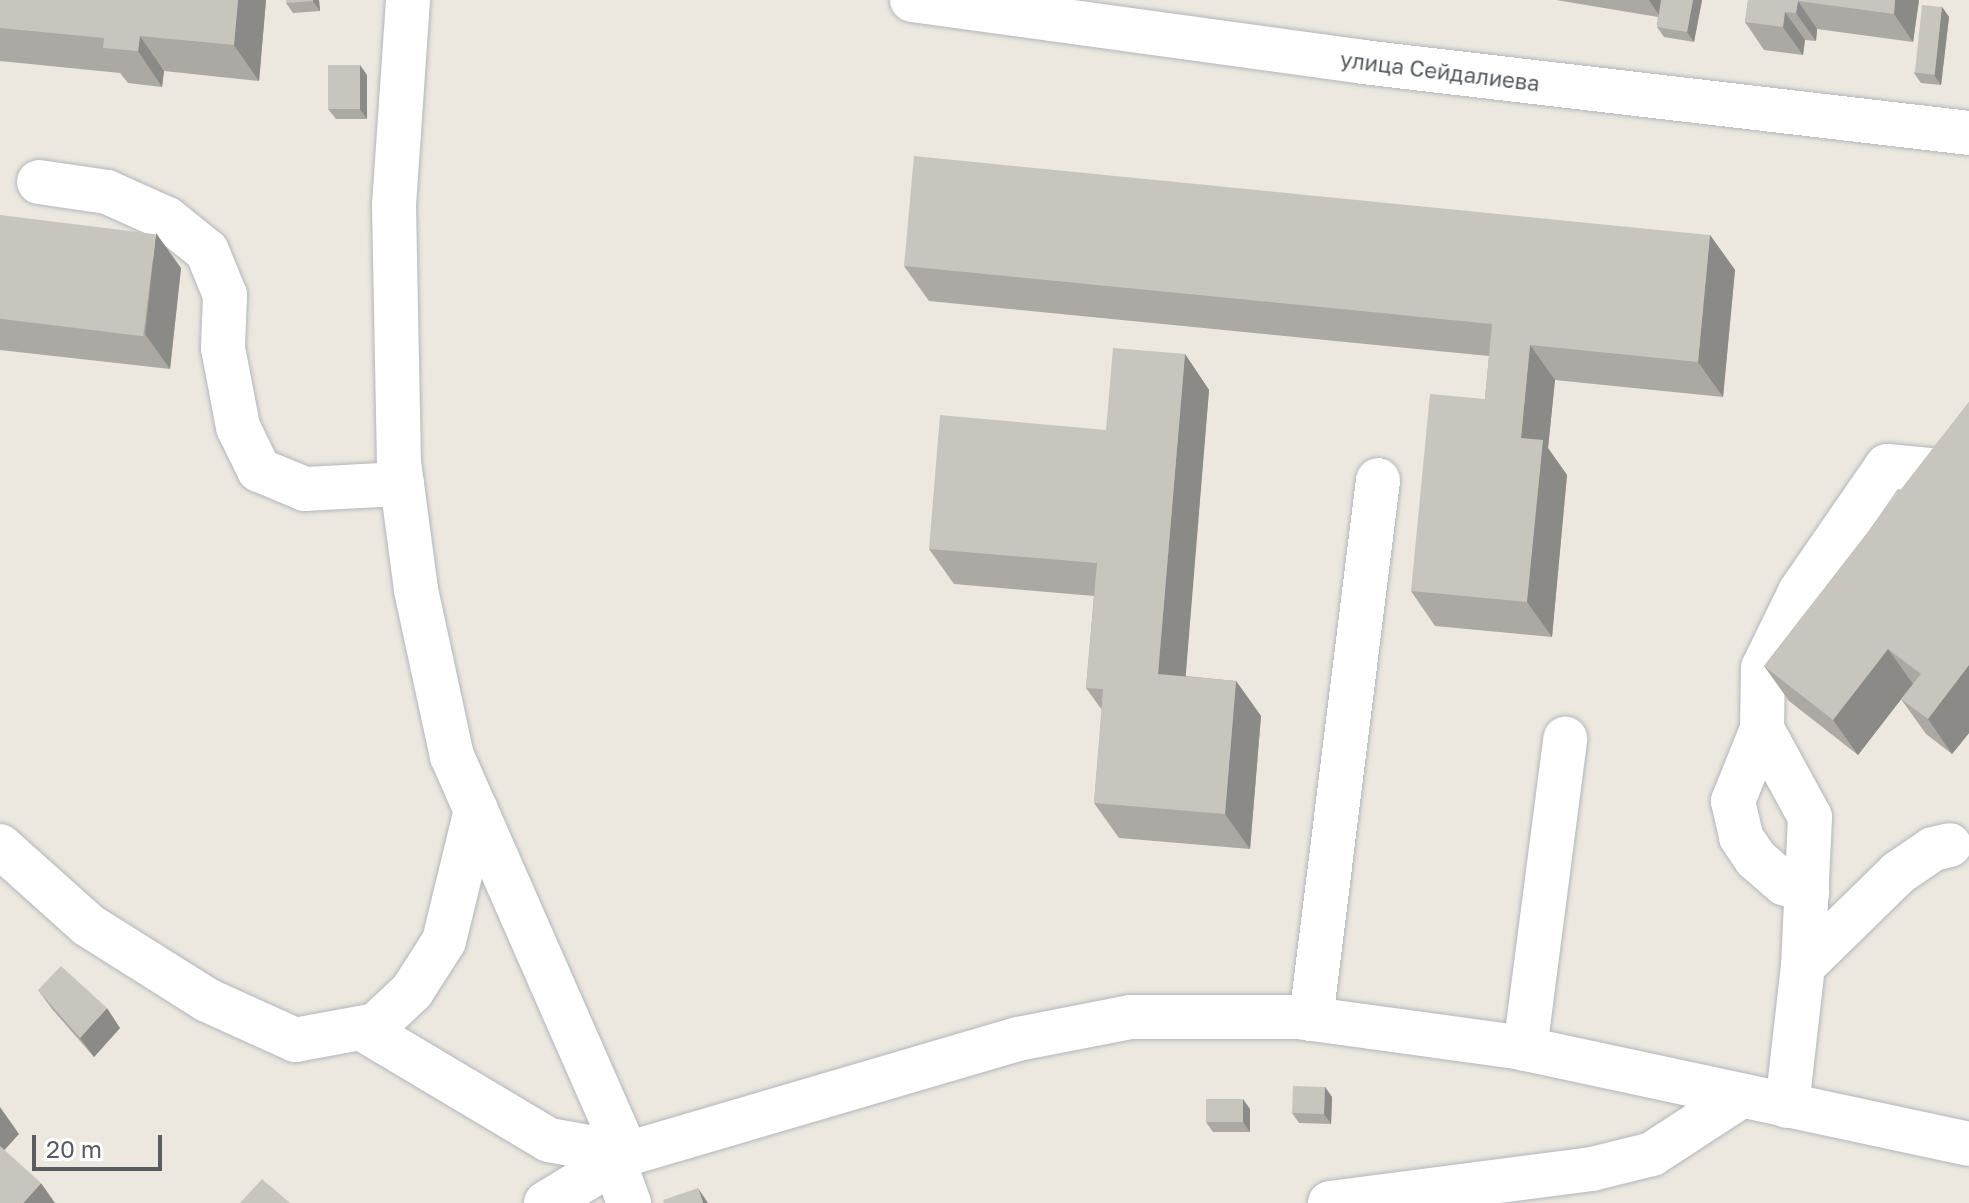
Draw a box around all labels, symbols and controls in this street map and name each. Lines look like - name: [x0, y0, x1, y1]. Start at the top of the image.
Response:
- street label: улица Сейдалиева: [1339, 46, 1541, 96]
- scale bar: [36, 1119, 166, 1169]
- text: 20 m: [46, 1134, 102, 1163]

